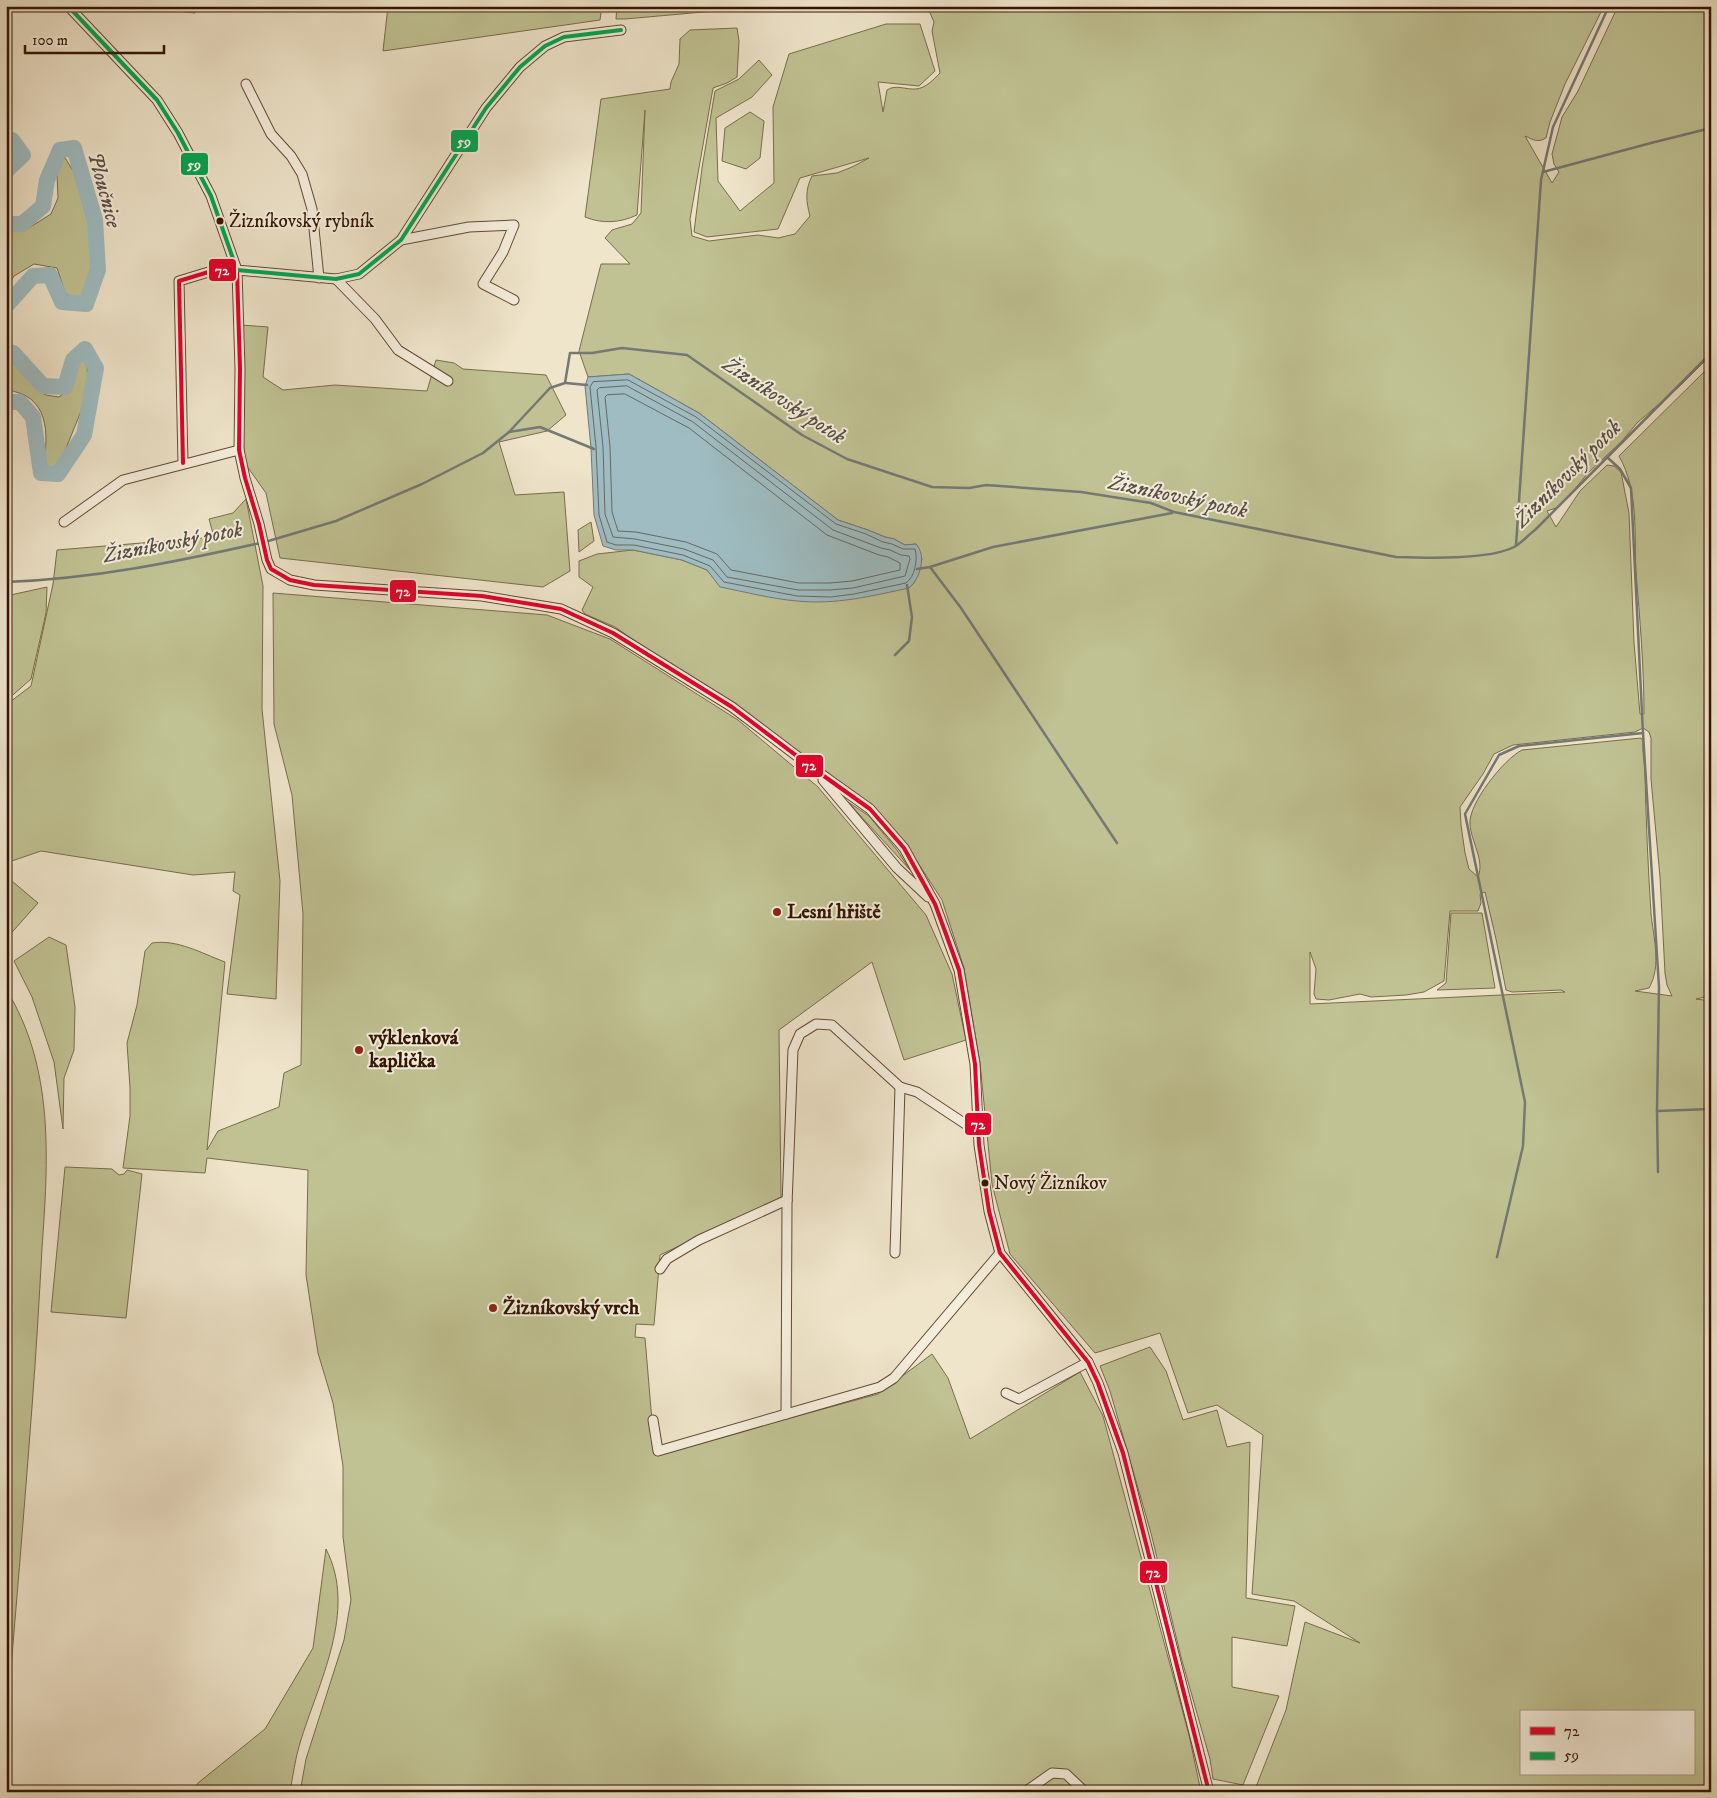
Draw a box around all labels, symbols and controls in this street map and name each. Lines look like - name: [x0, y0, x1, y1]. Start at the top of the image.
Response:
- scale bar: [25, 22, 164, 54]
- text: 100 m: [32, 31, 68, 50]
- line badge: 59: [450, 129, 479, 153]
- text: 59: [456, 133, 471, 151]
- water label: Ploučnice: [81, 149, 127, 231]
- line badge: 59: [180, 152, 209, 176]
- text: 59: [186, 156, 201, 174]
- place label: Žizníkovský rybník: [229, 208, 375, 233]
- marker: Žizníkovský rybník: [215, 216, 225, 226]
- line badge: 72: [208, 258, 237, 282]
- text: 72: [215, 262, 230, 280]
- water label: Žizníkovský potok: [717, 350, 851, 450]
- water label: Žizníkovský potok: [1507, 414, 1627, 534]
- water label: Žizníkovský potok: [1105, 468, 1250, 524]
- water label: Žizníkovský potok: [100, 516, 245, 569]
- line badge: 72: [389, 579, 417, 603]
- text: 72: [396, 583, 411, 601]
- line badge: 72: [795, 754, 824, 778]
- text: 72: [802, 757, 817, 775]
- place label: Lesní hřiště: [787, 900, 881, 925]
- marker: Lesní hřiště: [771, 906, 783, 918]
- place label: výklenková kaplička: [368, 1026, 459, 1074]
- marker: výklenková kaplička: [353, 1044, 365, 1056]
- line badge: 72: [964, 1112, 992, 1136]
- text: 72: [971, 1116, 986, 1134]
- place label: Nový Žizníkov: [994, 1170, 1108, 1195]
- marker: Nový Žizníkov: [980, 1178, 990, 1188]
- place label: Žizníkovský vrch: [503, 1295, 640, 1321]
- marker: Žizníkovský vrch: [487, 1302, 499, 1314]
- line badge: 72: [1139, 1560, 1168, 1584]
- text: 72: [1146, 1564, 1161, 1582]
- legend: [1520, 1710, 1694, 1776]
- text: 72: [1564, 1722, 1580, 1741]
- text: 59: [1564, 1746, 1579, 1765]

